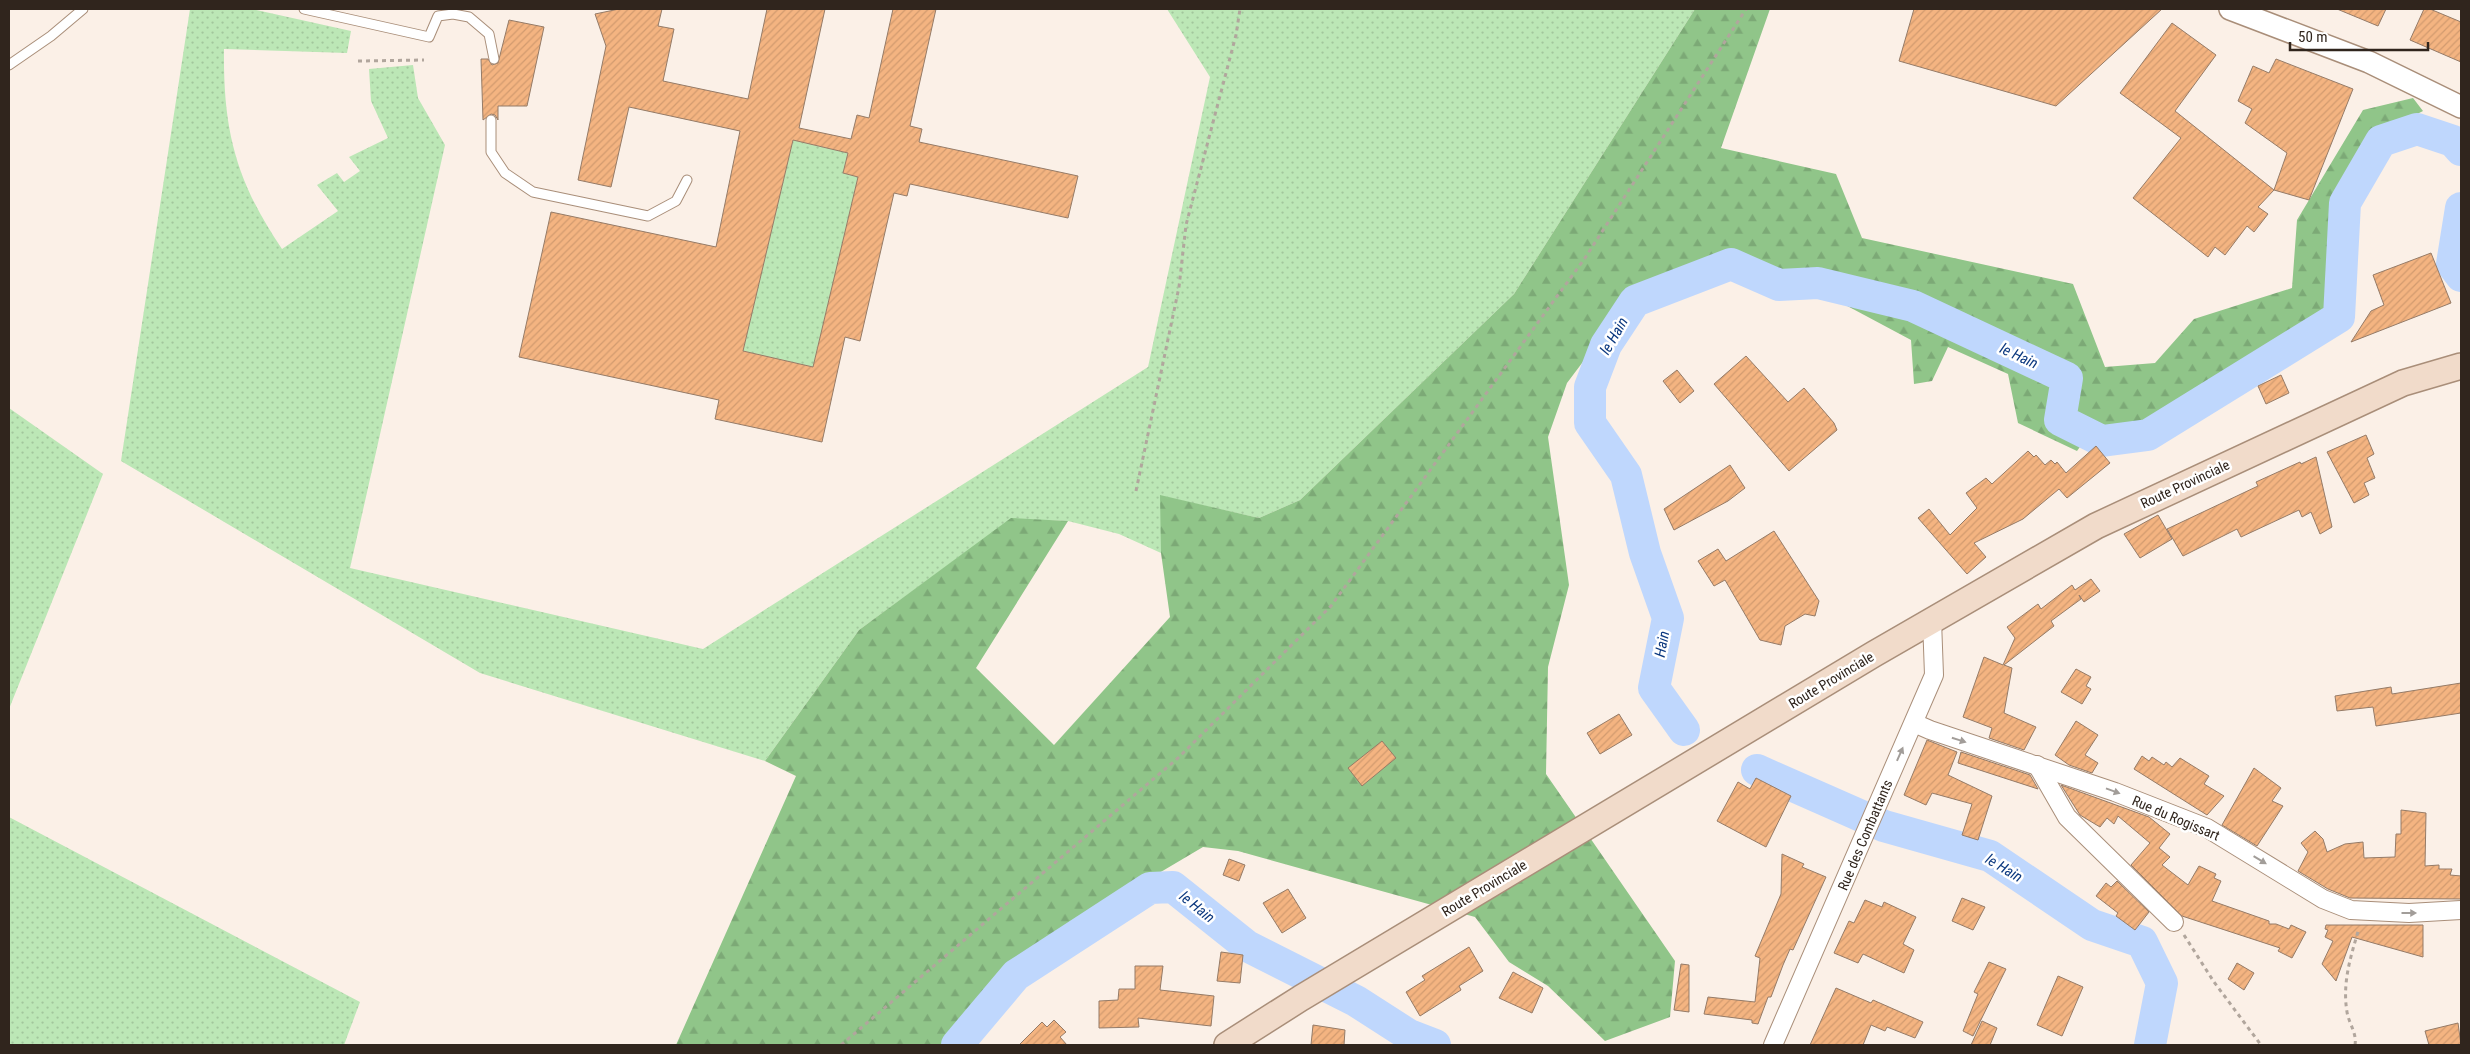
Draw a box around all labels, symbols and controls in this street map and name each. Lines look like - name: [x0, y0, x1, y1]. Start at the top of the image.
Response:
- scale bar: [2290, 20, 2428, 52]
- text: 50 m: [2298, 28, 2328, 46]
- water label: le Hain: [1596, 314, 1632, 358]
- water label: le Hain: [1997, 339, 2041, 373]
- street label: Route Provinciale: [2138, 456, 2232, 512]
- water label: Hain: [1651, 629, 1673, 659]
- street label: Route Provinciale: [1786, 648, 1877, 712]
- one-way arrow: [1952, 737, 1967, 744]
- one-way arrow: [1897, 747, 1905, 761]
- street label: Rue des Combattants: [1834, 777, 1896, 893]
- one-way arrow: [2106, 788, 2121, 795]
- street label: Rue du Rogissart: [2130, 792, 2222, 844]
- water label: le Hain: [1982, 850, 2026, 886]
- street label: Route Provinciale: [1439, 856, 1530, 920]
- one-way arrow: [2253, 856, 2266, 865]
- water label: le Hain: [1176, 887, 1218, 927]
- one-way arrow: [2402, 909, 2418, 917]

